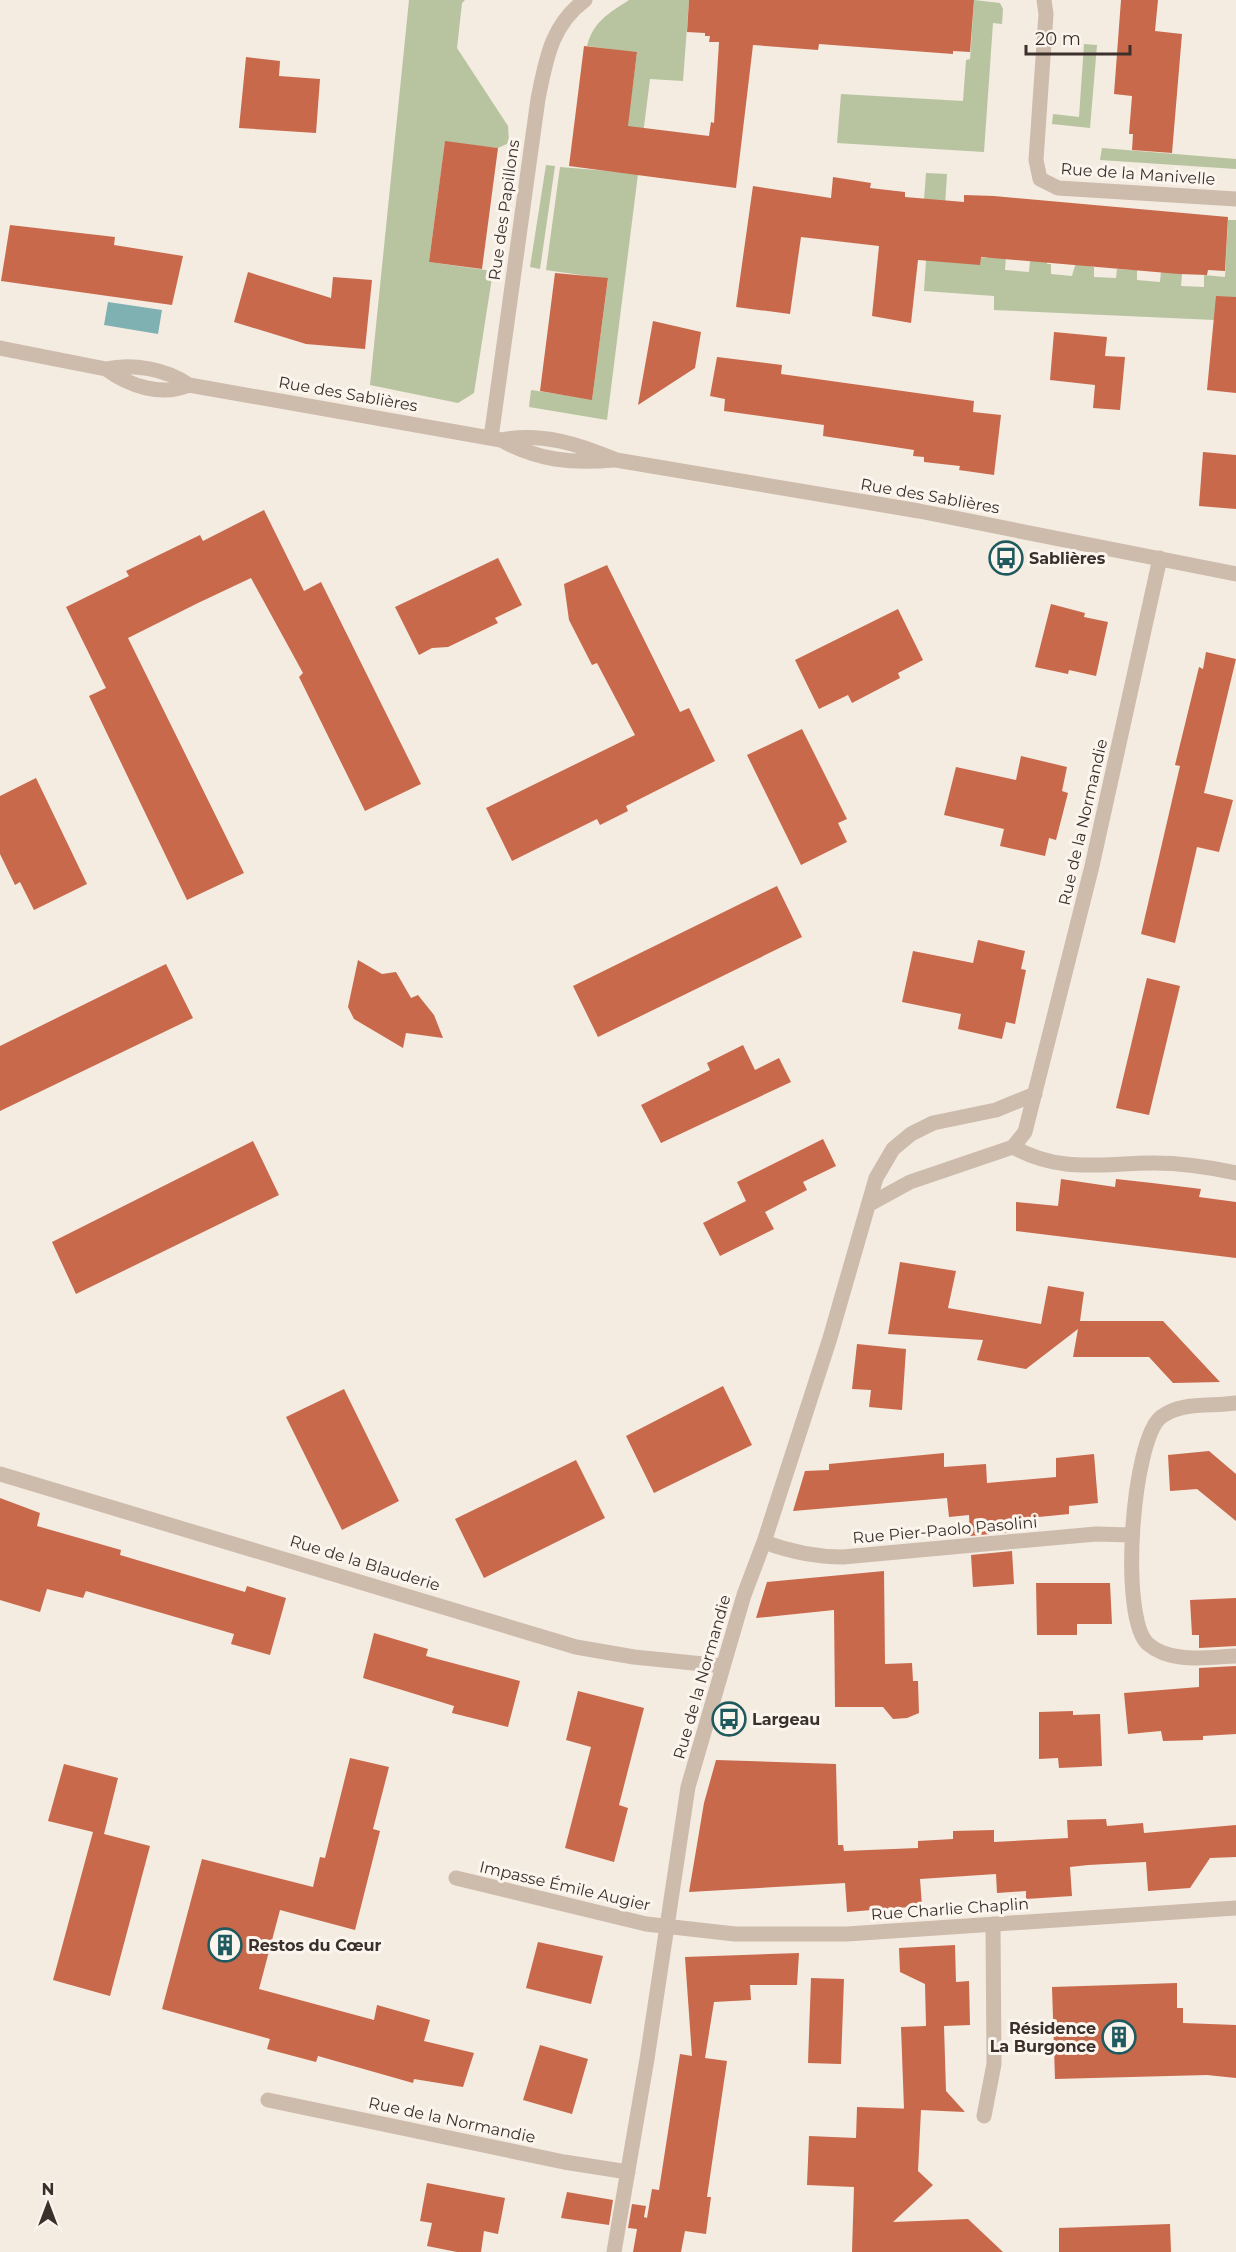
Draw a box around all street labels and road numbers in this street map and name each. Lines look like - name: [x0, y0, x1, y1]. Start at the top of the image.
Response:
- street label: Rue des Papillons: [485, 138, 523, 282]
- street label: Rue de la Manivelle: [1060, 159, 1216, 189]
- street label: Rue des Sablières: [277, 372, 419, 416]
- street label: Rue des Sablières: [859, 474, 1001, 518]
- street label: Rue de la Normandie: [1055, 737, 1111, 907]
- street label: Rue Pier-Paolo Pasolini: [852, 1512, 1038, 1548]
- street label: Rue de la Blauderie: [288, 1531, 442, 1595]
- street label: Rue de la Normandie: [669, 1593, 735, 1761]
- street label: Impasse Émile Augier: [478, 1857, 652, 1915]
- street label: Rue Charlie Chaplin: [870, 1894, 1030, 1924]
- street label: Rue de la Normandie: [367, 2093, 537, 2147]

